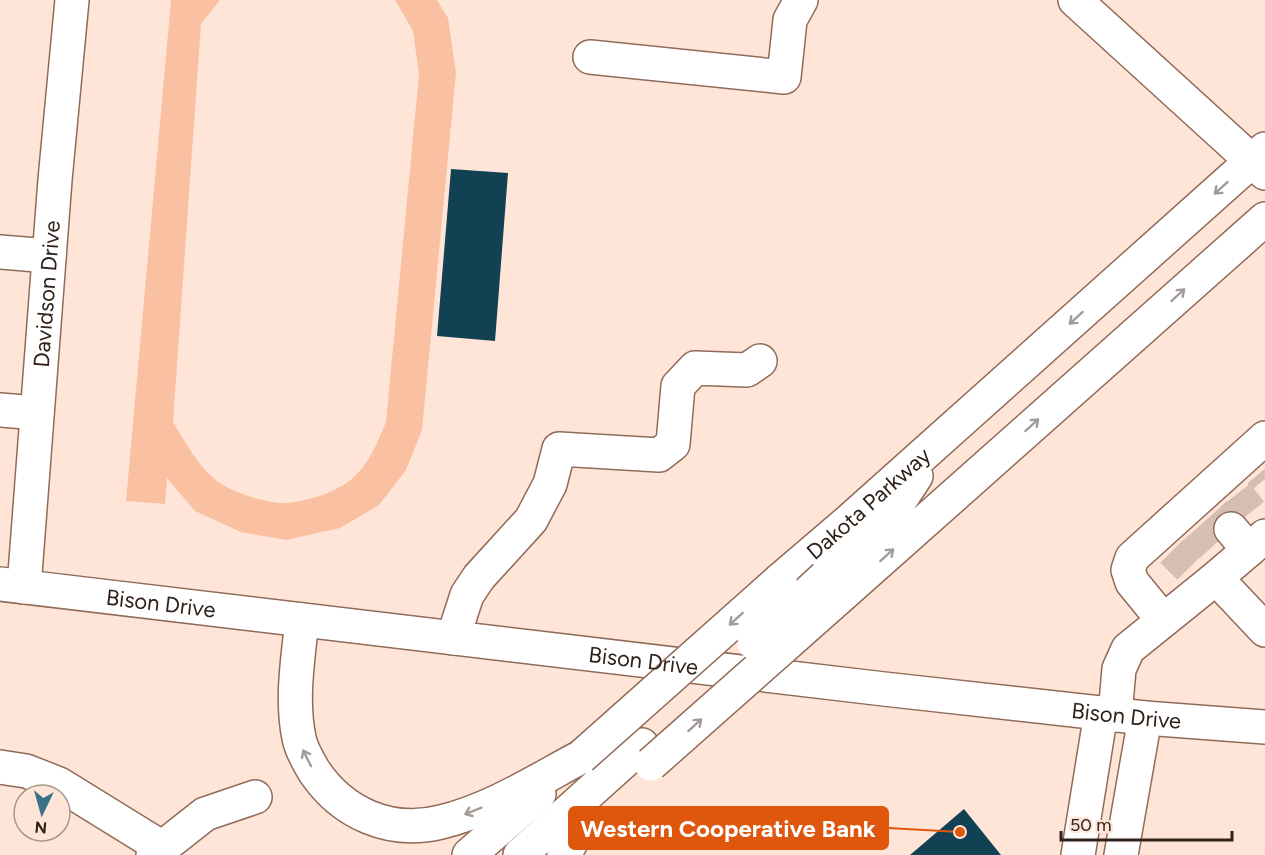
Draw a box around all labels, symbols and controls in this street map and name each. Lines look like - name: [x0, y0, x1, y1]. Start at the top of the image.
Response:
- one-way arrow: [1214, 181, 1229, 195]
- street label: Davidson Drive: [27, 219, 65, 368]
- one-way arrow: [1170, 288, 1185, 302]
- one-way arrow: [1069, 311, 1084, 325]
- one-way arrow: [1025, 418, 1040, 432]
- street label: Dakota Parkway: [801, 441, 936, 565]
- one-way arrow: [879, 548, 894, 562]
- street label: Bison Drive: [105, 583, 217, 623]
- one-way arrow: [729, 612, 744, 626]
- street label: Bison Drive: [587, 641, 700, 680]
- street label: Bison Drive: [1070, 696, 1182, 734]
- one-way arrow: [687, 719, 703, 732]
- one-way arrow: [301, 749, 313, 767]
- north arrow: [12, 783, 72, 843]
- scale bar: [1061, 804, 1232, 842]
- one-way arrow: [464, 807, 482, 818]
- callout: Western Cooperative Bank: [569, 807, 888, 849]
- text: Western Cooperative Bank: [580, 814, 876, 843]
- text: 50 m: [1070, 814, 1112, 836]
- text: N: [34, 817, 48, 837]

